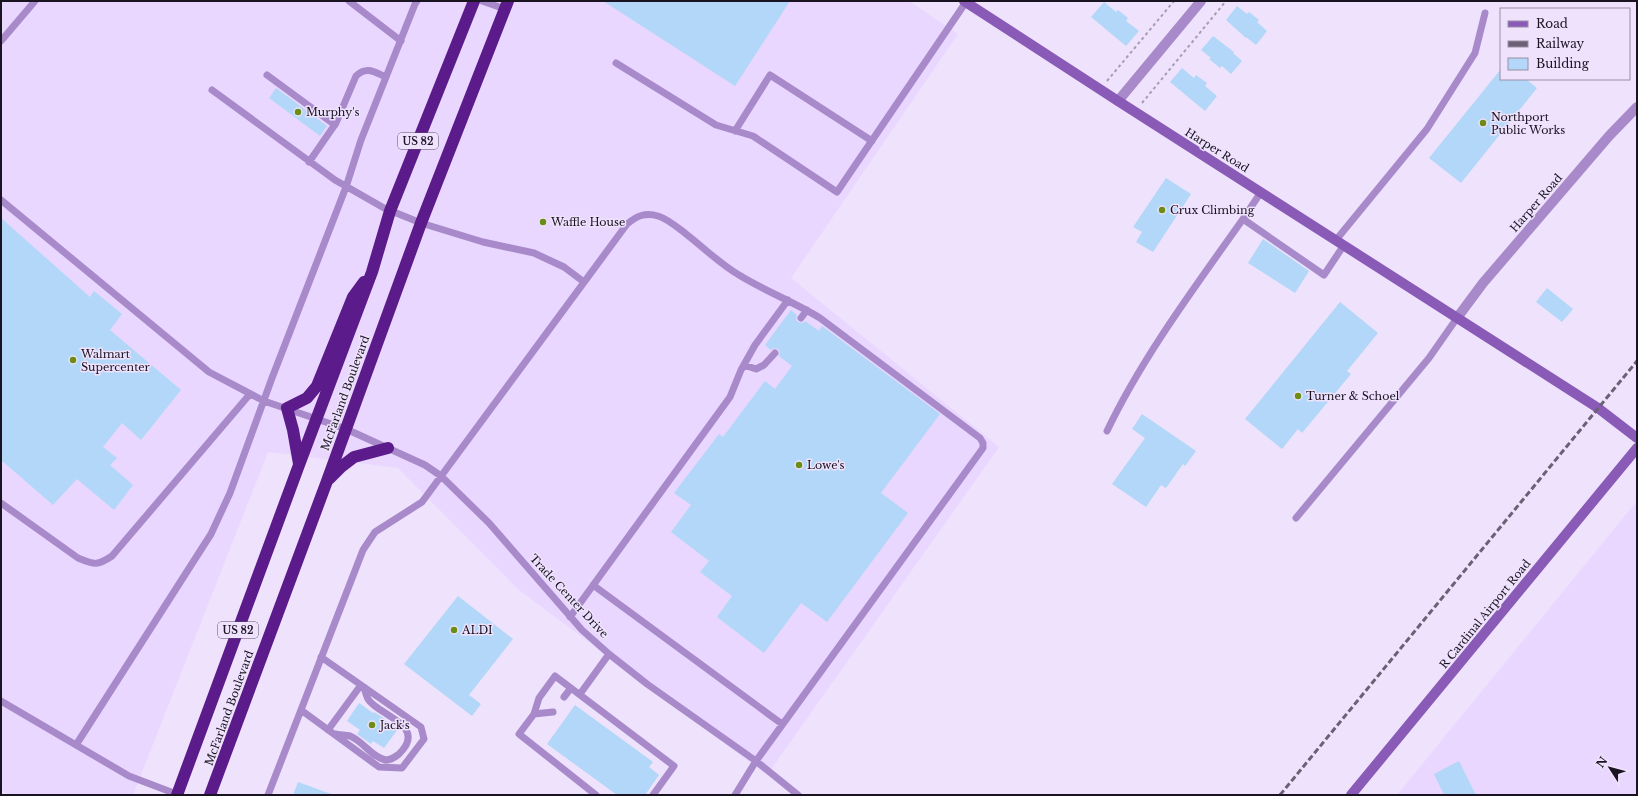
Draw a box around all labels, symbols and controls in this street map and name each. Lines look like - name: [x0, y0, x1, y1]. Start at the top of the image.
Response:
- legend: [1500, 8, 1630, 80]
- text: Road: [1536, 16, 1568, 31]
- text: Railway: [1536, 36, 1585, 51]
- text: Building: [1536, 56, 1590, 71]
- place label: Murphy's: [306, 105, 359, 119]
- marker: Murphy's: [293, 107, 303, 117]
- place label: Northport Public Works: [1491, 110, 1565, 137]
- marker: Northport Public Works: [1478, 118, 1488, 128]
- street label: Harper Road: [1182, 125, 1252, 175]
- road number: US 82: [398, 133, 438, 149]
- street label: Harper Road: [1507, 171, 1565, 235]
- place label: Crux Climbing: [1170, 203, 1255, 217]
- marker: Crux Climbing: [1157, 205, 1167, 215]
- place label: Waffle House: [550, 215, 625, 229]
- marker: Waffle House: [538, 217, 548, 227]
- street label: McFarland Boulevard: [318, 333, 373, 453]
- place label: Walmart Supercenter: [80, 347, 151, 374]
- marker: Walmart Supercenter: [68, 355, 78, 365]
- place label: Turner & Schoel: [1306, 389, 1400, 403]
- marker: Turner & Schoel: [1293, 391, 1303, 401]
- place label: Lowe's: [807, 458, 845, 472]
- marker: Lowe's: [794, 460, 804, 470]
- street label: Trade Center Drive: [527, 551, 611, 641]
- street label: R Cardinal Airport Road: [1437, 556, 1534, 672]
- road number: US 82: [218, 622, 258, 638]
- place label: ALDI: [461, 623, 493, 637]
- marker: ALDI: [449, 625, 459, 635]
- street label: McFarland Boulevard: [202, 648, 257, 768]
- place label: Jack's: [378, 718, 410, 732]
- marker: Jack's: [367, 720, 377, 730]
- north arrow: [1590, 748, 1630, 788]
- text: N: [1593, 753, 1611, 770]

